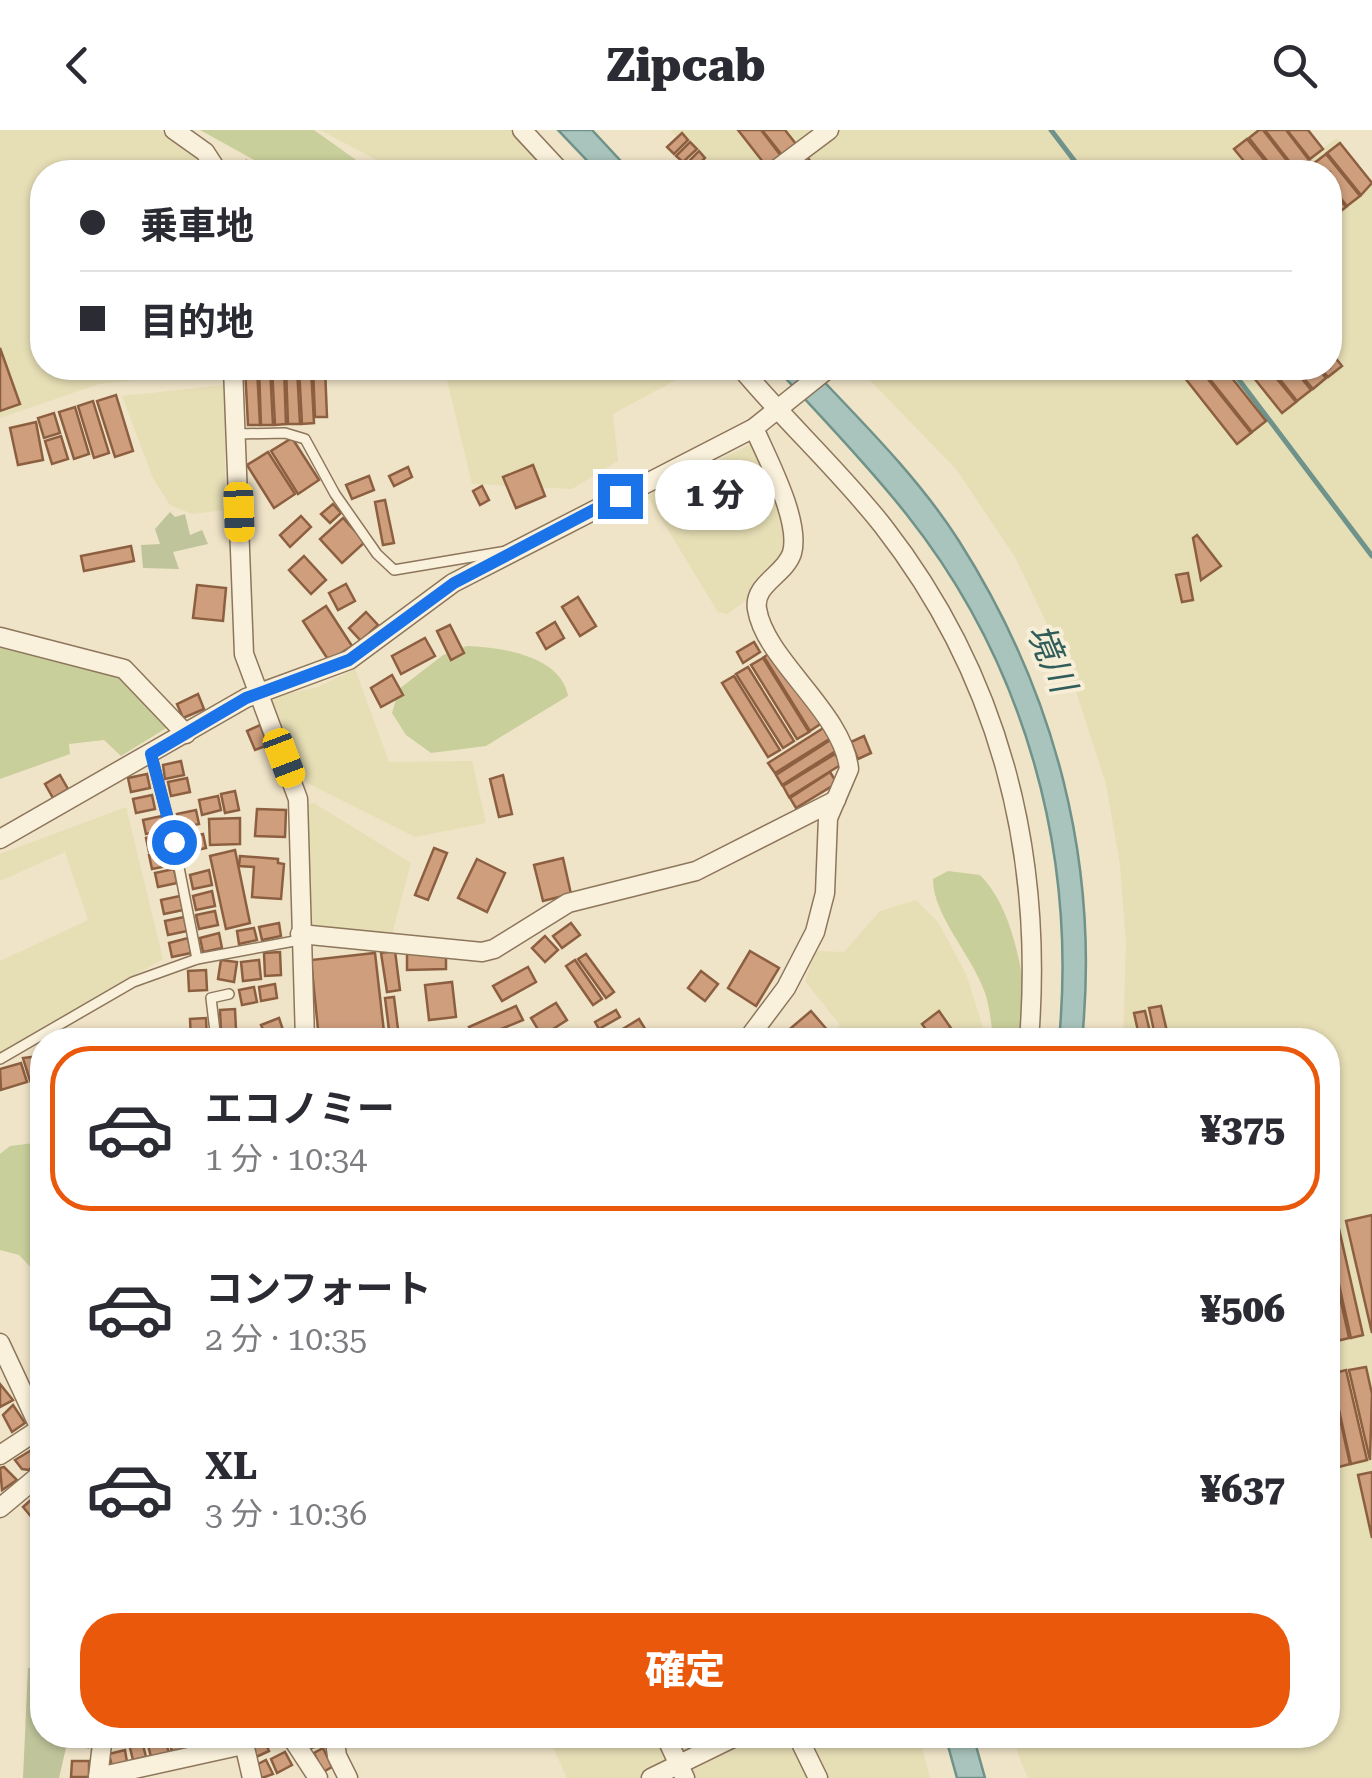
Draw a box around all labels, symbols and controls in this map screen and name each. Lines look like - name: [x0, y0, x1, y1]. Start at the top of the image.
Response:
- icon: back: [50, 38, 105, 93]
- icon: search: [1267, 38, 1322, 93]
- text: Zipcab: [607, 39, 765, 92]
- text: 乗車地: [140, 204, 254, 248]
- text: 目的地: [140, 300, 254, 344]
- callout: 1 分: [655, 461, 775, 531]
- route end: [598, 474, 643, 519]
- text: 1 分: [686, 476, 744, 514]
- car: [223, 481, 255, 543]
- water label: 境川: [1018, 618, 1085, 702]
- car: [259, 725, 309, 791]
- route start: [152, 820, 197, 865]
- icon: car: [85, 1084, 175, 1174]
- text: エコノミー: [205, 1087, 395, 1131]
- text: ¥375: [1200, 1107, 1285, 1151]
- text: 1 分 · 10:34: [205, 1140, 367, 1178]
- icon: car: [85, 1264, 175, 1354]
- text: コンフォート: [205, 1267, 432, 1311]
- text: ¥506: [1200, 1287, 1285, 1331]
- text: 2 分 · 10:35: [205, 1320, 367, 1358]
- icon: car: [85, 1444, 175, 1534]
- text: XL: [205, 1444, 257, 1488]
- text: ¥637: [1200, 1467, 1285, 1511]
- text: 3 分 · 10:36: [205, 1495, 367, 1533]
- button: 確定: [80, 1613, 1290, 1728]

